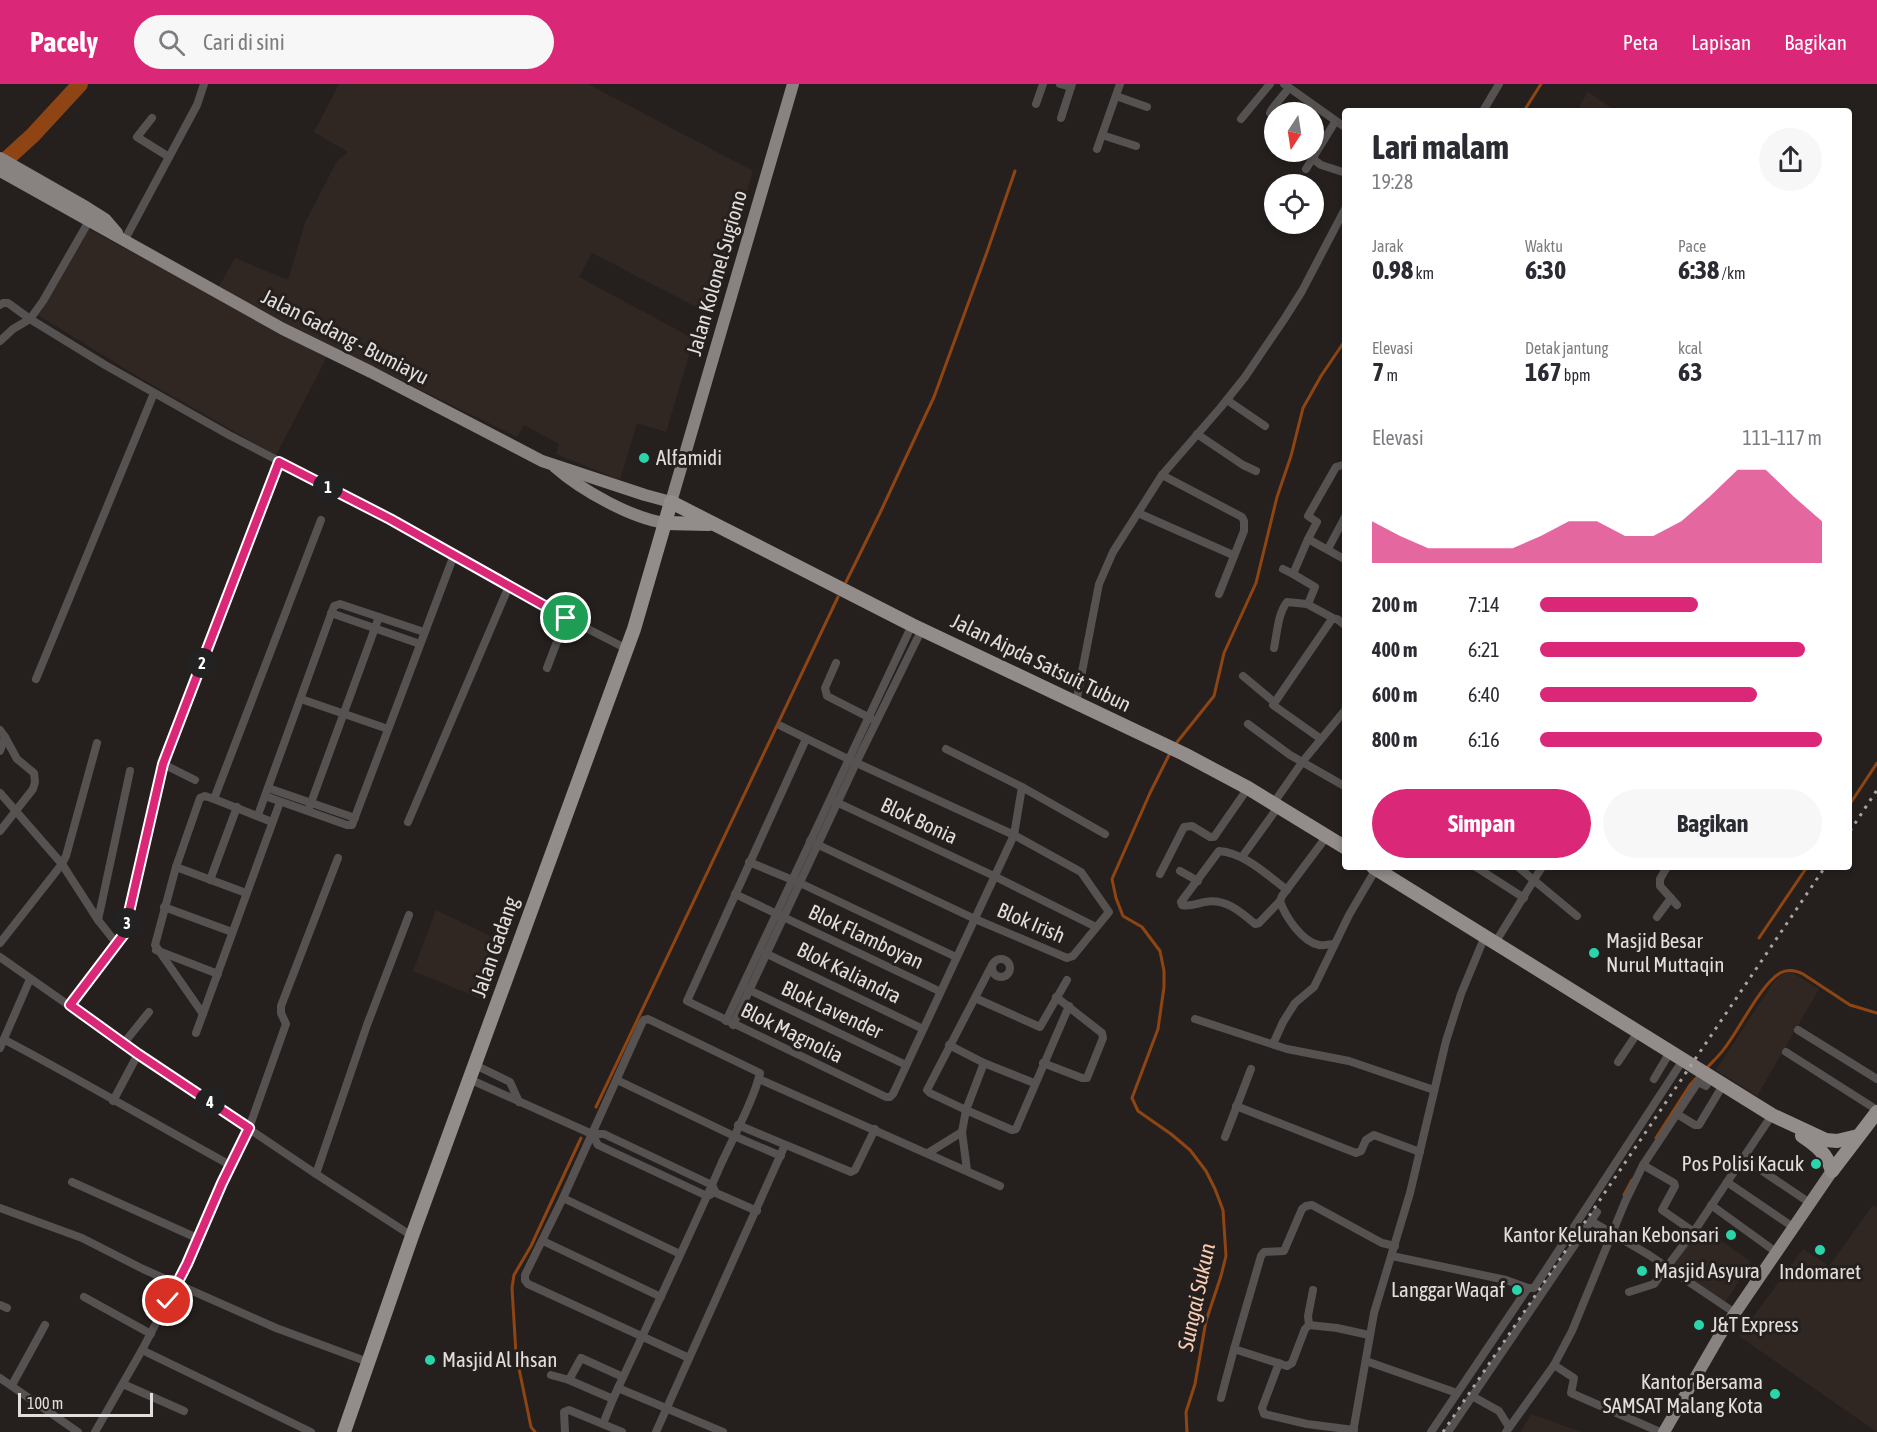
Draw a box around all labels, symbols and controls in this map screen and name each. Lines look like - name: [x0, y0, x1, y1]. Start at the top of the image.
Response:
- search box: [134, 15, 554, 69]
- text: Pacely: [30, 26, 98, 58]
- icon: search: [155, 26, 188, 59]
- text: Cari di sini: [203, 29, 285, 55]
- text: Peta: [1623, 30, 1658, 54]
- text: Lapisan: [1691, 30, 1751, 54]
- text: Bagikan: [1784, 30, 1847, 54]
- north arrow: [1264, 102, 1324, 162]
- map controls: [1264, 102, 1324, 234]
- text: Lari malam: [1372, 128, 1509, 166]
- button: share: [1759, 128, 1822, 191]
- text: 19:28: [1372, 170, 1413, 193]
- button: locate: [1264, 174, 1324, 234]
- street label: Jalan Kolonel Sugiono: [681, 187, 751, 358]
- text: Jarak: [1372, 237, 1403, 255]
- text: Waktu: [1525, 237, 1563, 255]
- text: Pace: [1678, 237, 1706, 255]
- text: 0.98: [1372, 255, 1413, 285]
- text: 6:30: [1525, 255, 1566, 285]
- text: 6:38: [1678, 255, 1719, 285]
- text: km: [1413, 264, 1434, 282]
- text: /km: [1719, 264, 1745, 282]
- street label: Jalan Gadang - Bumiayu: [258, 284, 433, 389]
- text: Elevasi: [1372, 339, 1413, 357]
- text: Detak jantung: [1525, 339, 1608, 357]
- text: kcal: [1678, 339, 1702, 357]
- text: 7: [1372, 357, 1384, 387]
- text: 167: [1525, 357, 1562, 387]
- text: 63: [1678, 357, 1702, 387]
- text: m: [1384, 366, 1398, 384]
- text: bpm: [1562, 366, 1591, 384]
- text: Elevasi: [1372, 426, 1424, 449]
- text: 111–117 m: [1742, 426, 1822, 449]
- place label: Alfamidi: [656, 445, 722, 469]
- marker: Alfamidi: [637, 451, 651, 465]
- pin: 1: [313, 472, 343, 502]
- text: 1: [324, 478, 332, 496]
- pin: [540, 592, 591, 643]
- text: 200 m: [1372, 593, 1417, 616]
- text: 7:14: [1468, 593, 1500, 616]
- icon: arrive: [549, 601, 582, 634]
- street label: Jalan Aipda Satsuit Tubun: [948, 608, 1135, 716]
- text: 400 m: [1372, 638, 1417, 661]
- text: 6:21: [1468, 638, 1500, 661]
- pin: 2: [187, 648, 217, 678]
- text: 2: [198, 654, 206, 672]
- text: 600 m: [1372, 683, 1417, 706]
- text: 6:40: [1468, 683, 1500, 706]
- text: 800 m: [1372, 728, 1417, 751]
- text: 6:16: [1468, 728, 1500, 751]
- button: Simpan: [1372, 789, 1591, 858]
- button: Bagikan: [1603, 789, 1822, 858]
- street label: Blok Bonia: [877, 792, 962, 848]
- street label: Jalan Gadang: [466, 893, 522, 1000]
- street label: Blok Irish: [994, 897, 1069, 947]
- street label: Blok Flamboyan: [805, 899, 928, 973]
- pin: 3: [112, 908, 142, 938]
- text: 3: [123, 914, 131, 932]
- place label: Masjid Besar Nurul Muttaqin: [1606, 928, 1724, 976]
- street label: Blok Kaliandra: [793, 937, 905, 1008]
- marker: Masjid Besar Nurul Muttaqin: [1587, 946, 1601, 960]
- street label: Blok Lavender: [778, 975, 888, 1043]
- street label: Blok Magnolia: [738, 997, 847, 1067]
- pin: 4: [195, 1087, 225, 1117]
- text: 4: [206, 1093, 214, 1111]
- place label: Pos Polisi Kacuk: [1682, 1151, 1804, 1175]
- marker: Pos Polisi Kacuk: [1809, 1157, 1823, 1171]
- place label: Kantor Kelurahan Kebonsari: [1503, 1222, 1719, 1246]
- marker: Kantor Kelurahan Kebonsari: [1724, 1228, 1738, 1242]
- water label: Sungai Sukun: [1172, 1240, 1220, 1354]
- marker: Indomaret: [1813, 1243, 1827, 1257]
- place label: Masjid Asyura: [1654, 1258, 1760, 1282]
- place label: Indomaret: [1779, 1259, 1861, 1283]
- marker: Masjid Asyura: [1635, 1264, 1649, 1278]
- pin: [142, 1275, 193, 1326]
- place label: Langgar Waqaf: [1391, 1277, 1505, 1301]
- marker: Langgar Waqaf: [1510, 1283, 1524, 1297]
- icon: check: [151, 1284, 184, 1317]
- place label: J&T Express: [1711, 1312, 1799, 1336]
- marker: J&T Express: [1692, 1318, 1706, 1332]
- place label: Masjid Al Ihsan: [442, 1347, 557, 1371]
- marker: Masjid Al Ihsan: [423, 1353, 437, 1367]
- place label: Kantor Bersama SAMSAT Malang Kota: [1603, 1369, 1763, 1417]
- marker: Kantor Bersama SAMSAT Malang Kota: [1768, 1387, 1782, 1401]
- scale bar: [18, 1390, 153, 1418]
- text: 100 m: [27, 1394, 63, 1412]

